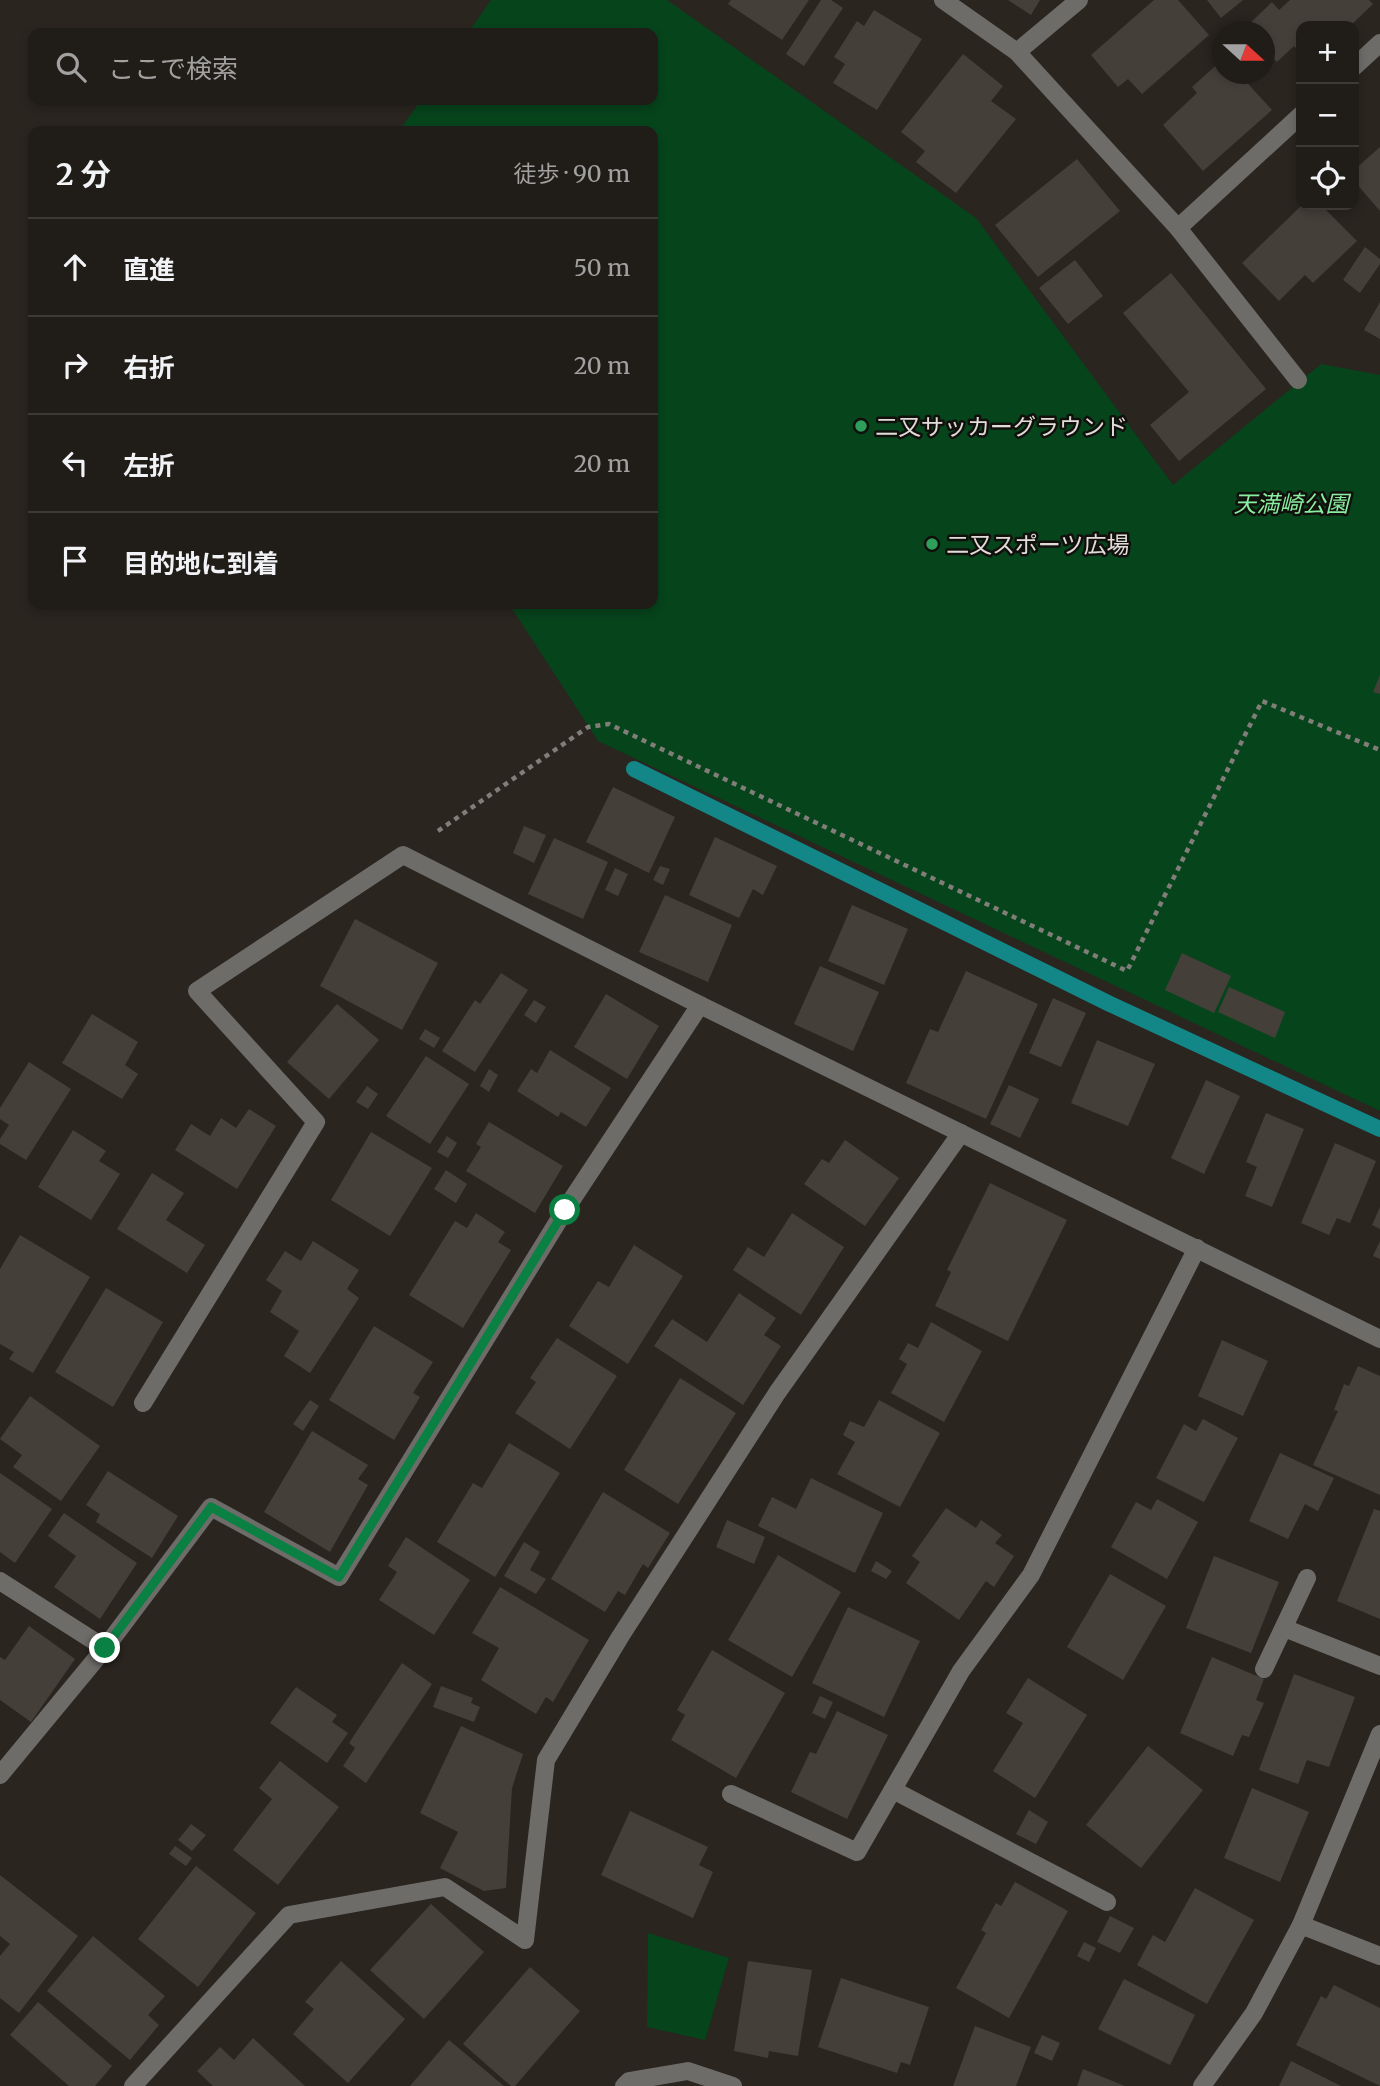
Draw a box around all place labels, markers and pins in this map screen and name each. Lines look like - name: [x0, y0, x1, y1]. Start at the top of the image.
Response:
- place label: 二又サッカーグラウンド: [875, 412, 1128, 441]
- marker: 二又サッカーグラウンド: [853, 418, 869, 434]
- place label: 二又スポーツ広場: [946, 530, 1130, 559]
- marker: 二又スポーツ広場: [924, 536, 940, 552]

